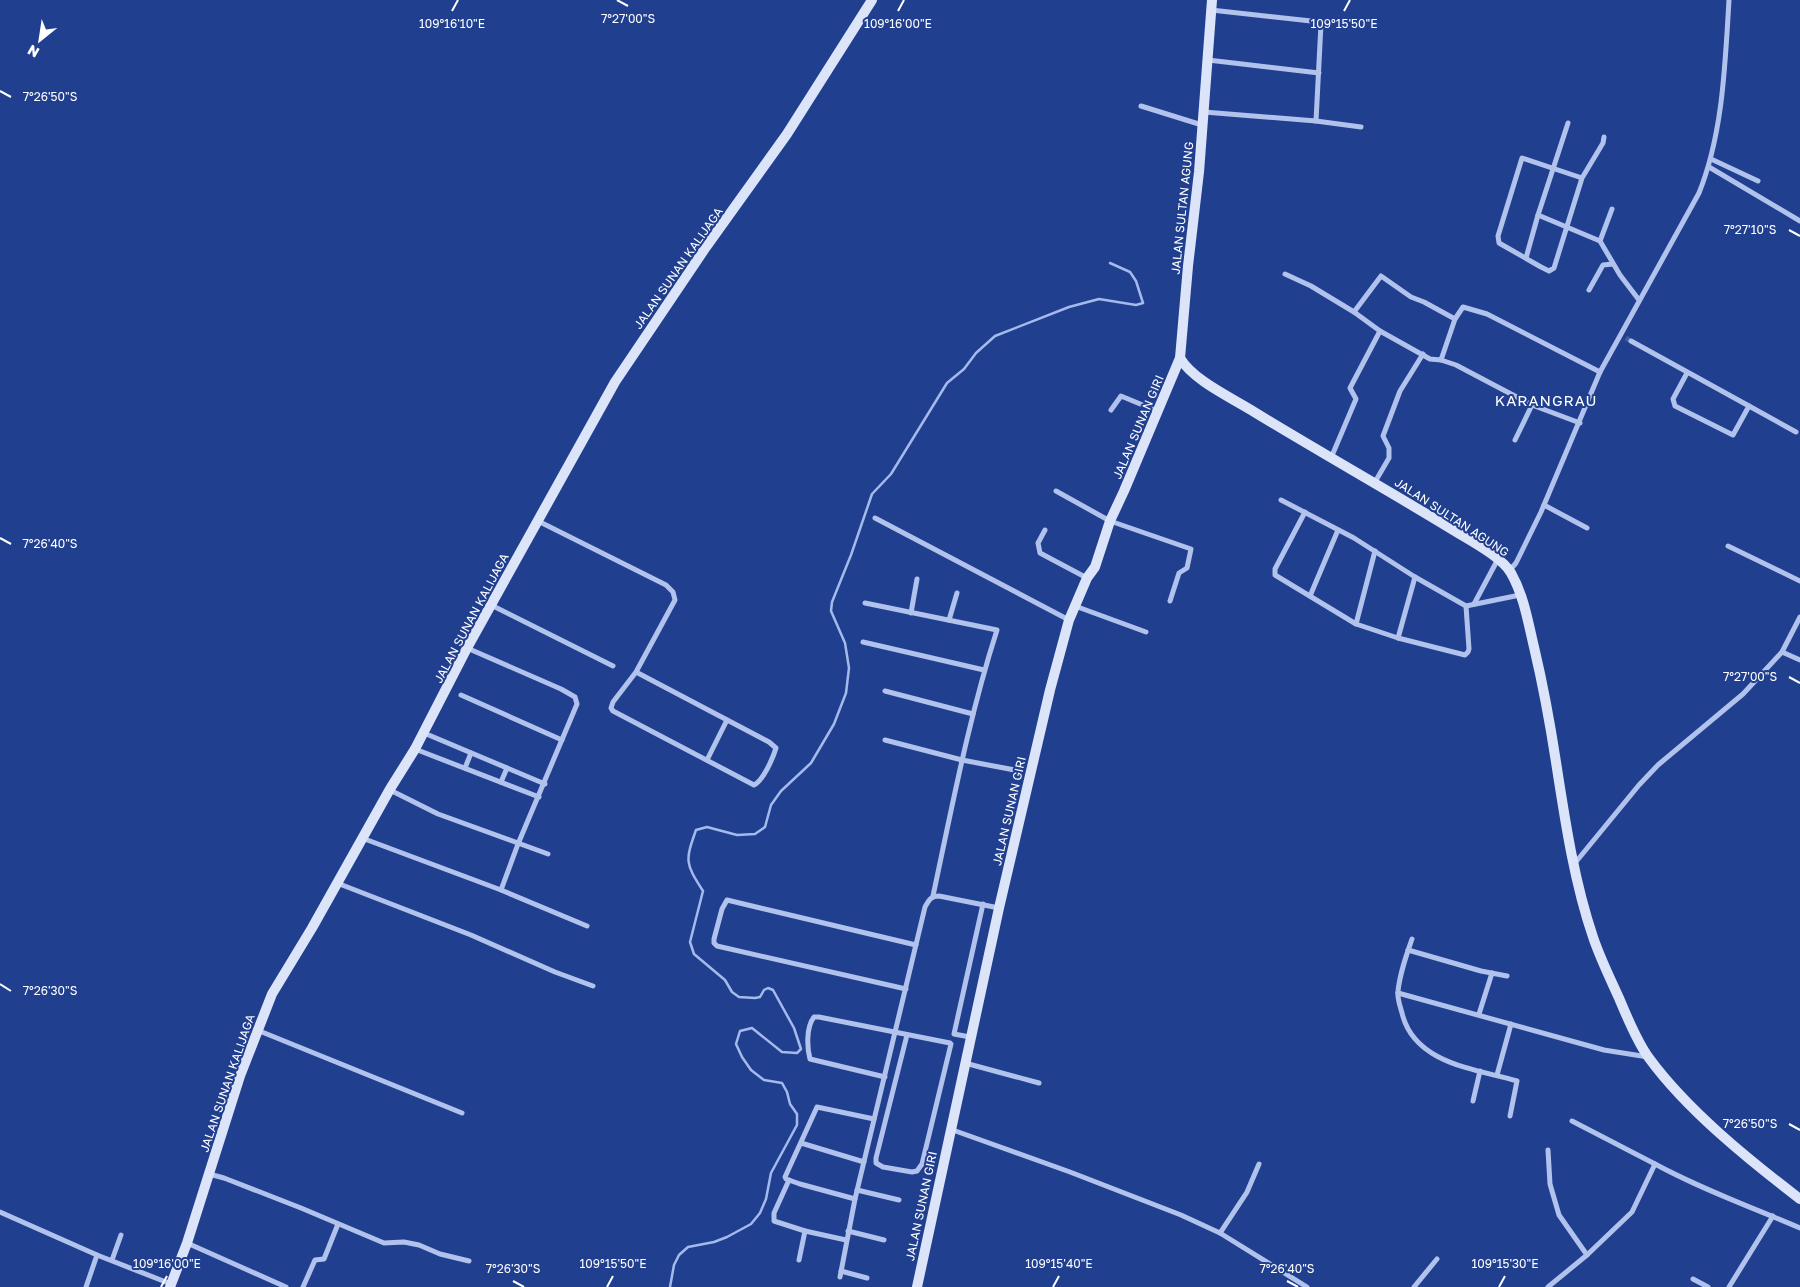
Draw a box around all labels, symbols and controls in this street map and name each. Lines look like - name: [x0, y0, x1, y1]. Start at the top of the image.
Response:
- text: 7°27'00"S: [601, 11, 655, 26]
- north arrow: [15, 15, 65, 65]
- text: 109°16'10"E: [419, 16, 485, 31]
- text: 109°16'00"E: [864, 16, 932, 31]
- text: 109°15'50"E: [1310, 16, 1378, 31]
- text: N: [24, 42, 42, 62]
- text: 7°26'50"S: [23, 89, 78, 104]
- street label: JALAN SULTAN AGUNG: [1168, 141, 1196, 275]
- street label: JALAN SUNAN KALIJAGA: [630, 204, 726, 332]
- text: 7°27'10"S: [1724, 222, 1777, 237]
- street label: JALAN SUNAN GIRI: [1109, 373, 1167, 481]
- district label: KARANGRAU: [1495, 391, 1597, 409]
- street label: JALAN SULTAN AGUNG: [1392, 474, 1512, 560]
- text: 7°26'40"S: [22, 536, 78, 551]
- street label: JALAN SUNAN KALIJAGA: [430, 550, 512, 686]
- text: 7°27'00"S: [1723, 669, 1777, 684]
- street label: JALAN SUNAN GIRI: [989, 755, 1029, 867]
- text: 7°26'30"S: [23, 983, 78, 998]
- street label: JALAN SUNAN KALIJAGA: [196, 1012, 258, 1154]
- text: 7°26'50"S: [1723, 1116, 1778, 1131]
- street label: JALAN SUNAN GIRI: [902, 1150, 940, 1262]
- text: 109°16'00"E: [133, 1256, 201, 1271]
- text: 109°15'50"E: [579, 1256, 647, 1271]
- text: 109°15'40"E: [1025, 1256, 1093, 1271]
- text: 109°15'30"E: [1471, 1256, 1539, 1271]
- text: 7°26'30"S: [486, 1261, 541, 1276]
- text: 7°26'40"S: [1259, 1261, 1315, 1276]

